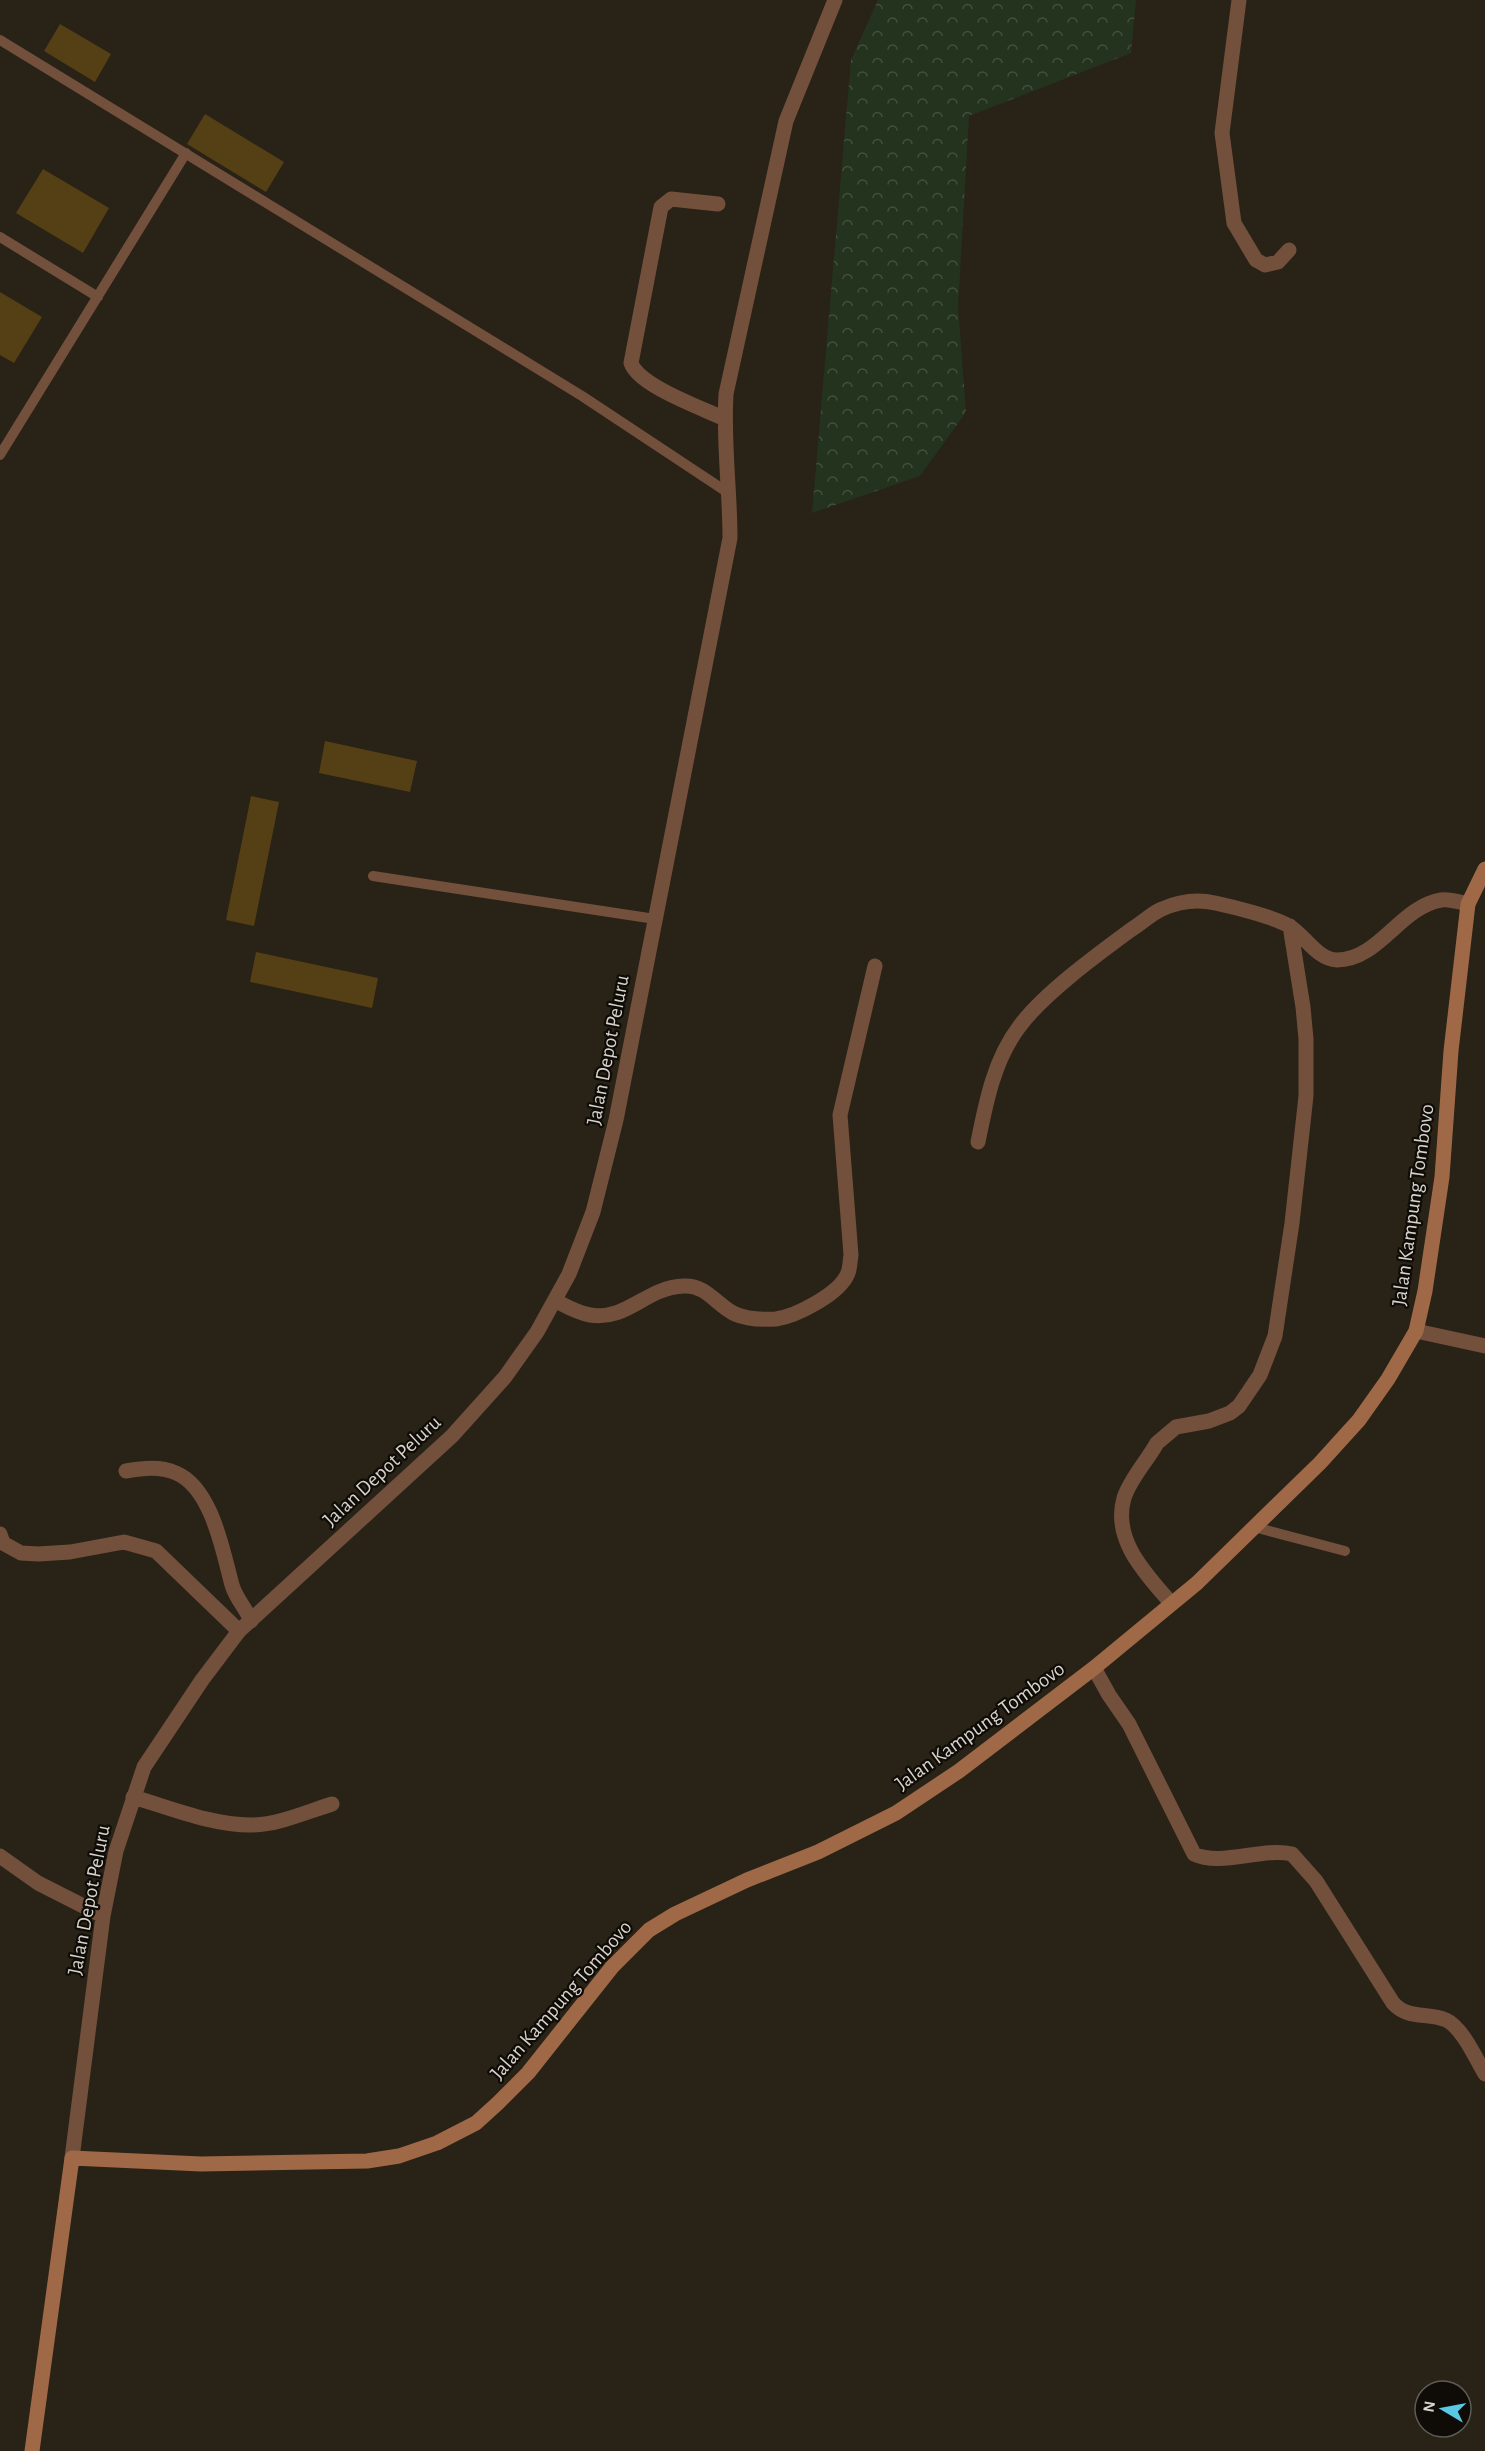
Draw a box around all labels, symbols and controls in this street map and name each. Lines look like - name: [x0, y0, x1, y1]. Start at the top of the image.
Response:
- street label: Jalan Depot Peluru: [583, 973, 633, 1127]
- street label: Jalan Kampung Tombovo: [1388, 1103, 1438, 1307]
- street label: Jalan Depot Peluru: [319, 1411, 445, 1531]
- street label: Jalan Kampung Tombovo: [891, 1658, 1069, 1794]
- street label: Jalan Depot Peluru: [64, 1823, 114, 1977]
- street label: Jalan Kampung Tombovo: [486, 1916, 636, 2084]
- north arrow: [1413, 2379, 1473, 2439]
- text: N: [1420, 2400, 1438, 2413]

